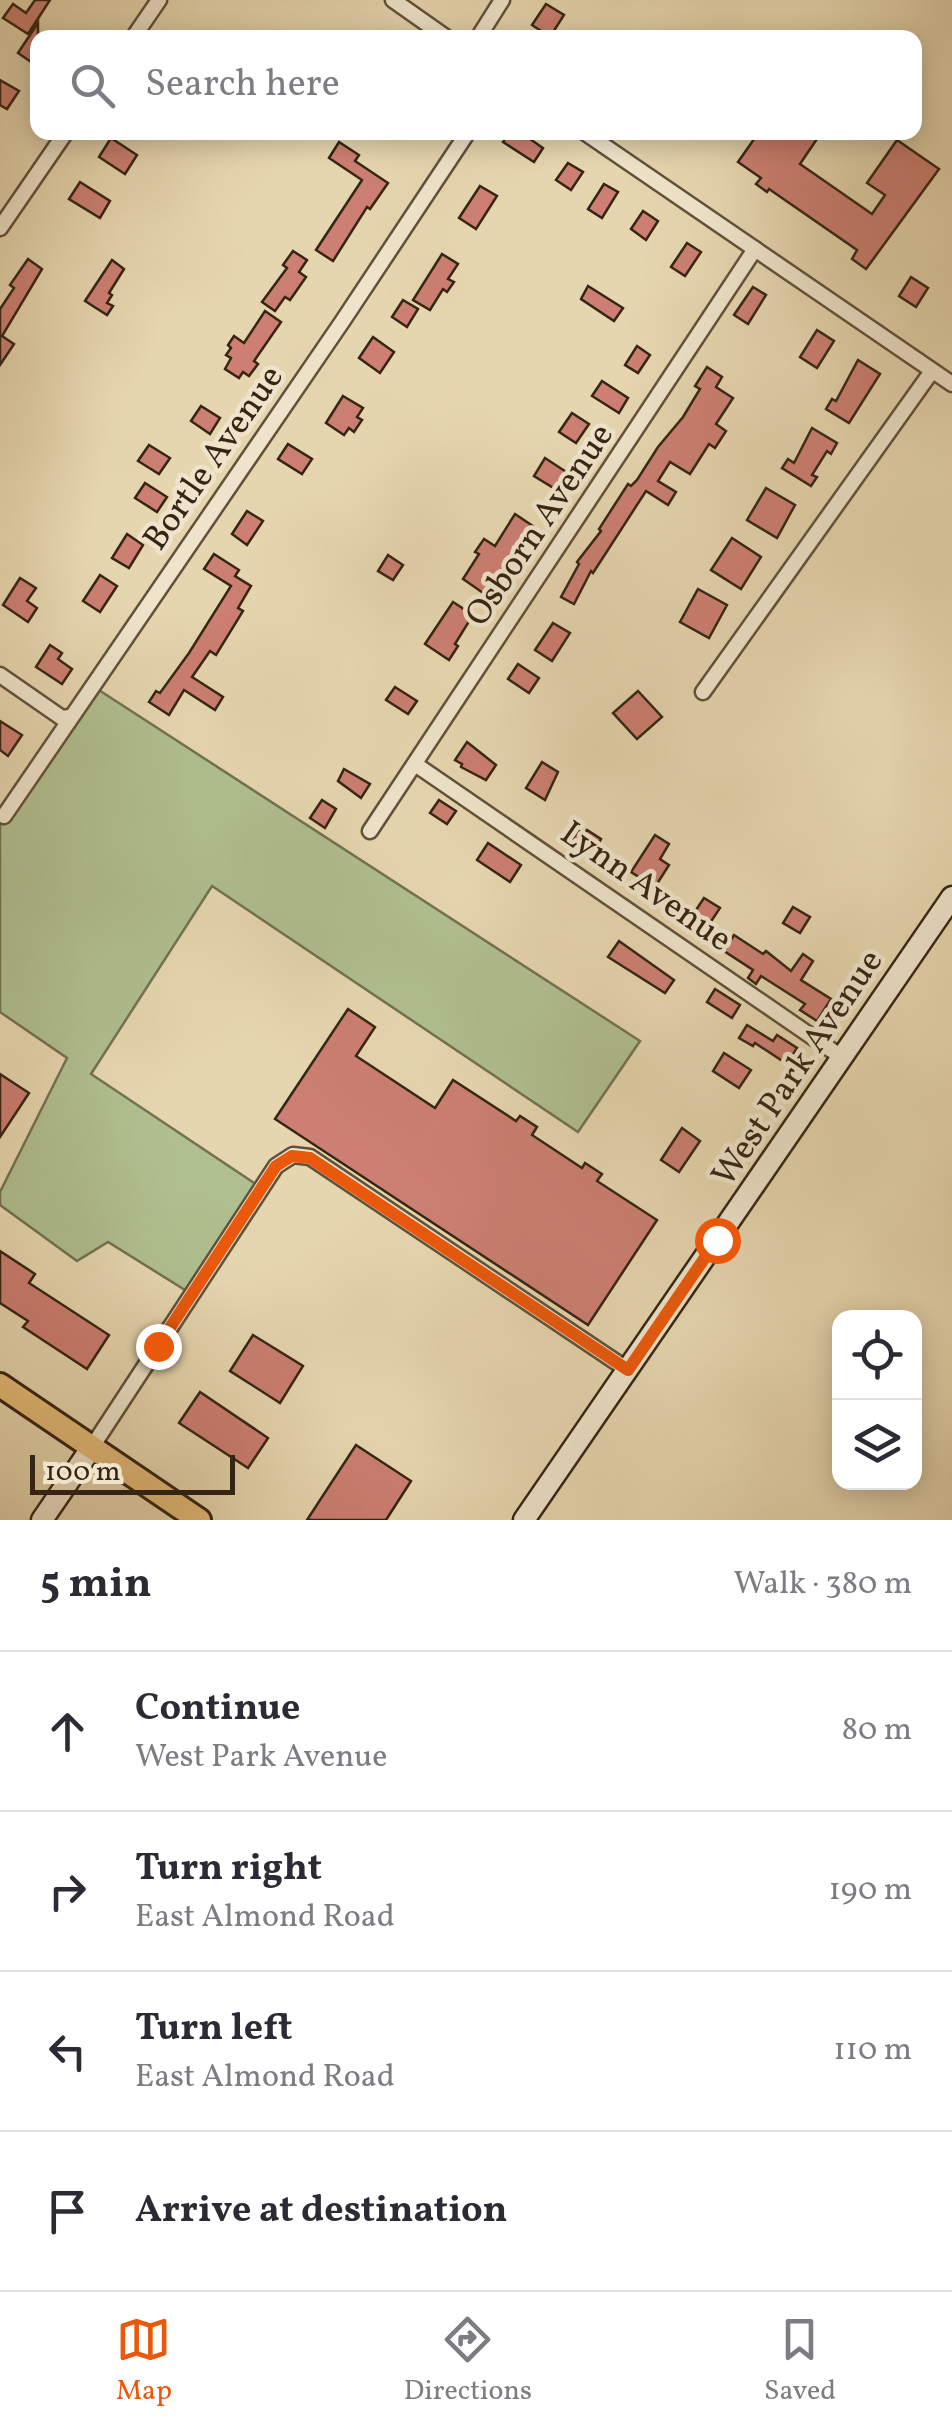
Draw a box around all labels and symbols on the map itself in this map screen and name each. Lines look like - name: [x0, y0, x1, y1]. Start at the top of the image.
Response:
- street label: Bortle Avenue: [133, 357, 296, 561]
- street label: Osborn Avenue: [455, 415, 626, 637]
- street label: Lynn Avenue: [550, 811, 741, 964]
- street label: West Park Avenue: [701, 941, 896, 1197]
- route start: [695, 1218, 741, 1264]
- route end: [136, 1324, 182, 1370]
- scale bar: [30, 1450, 235, 1494]

